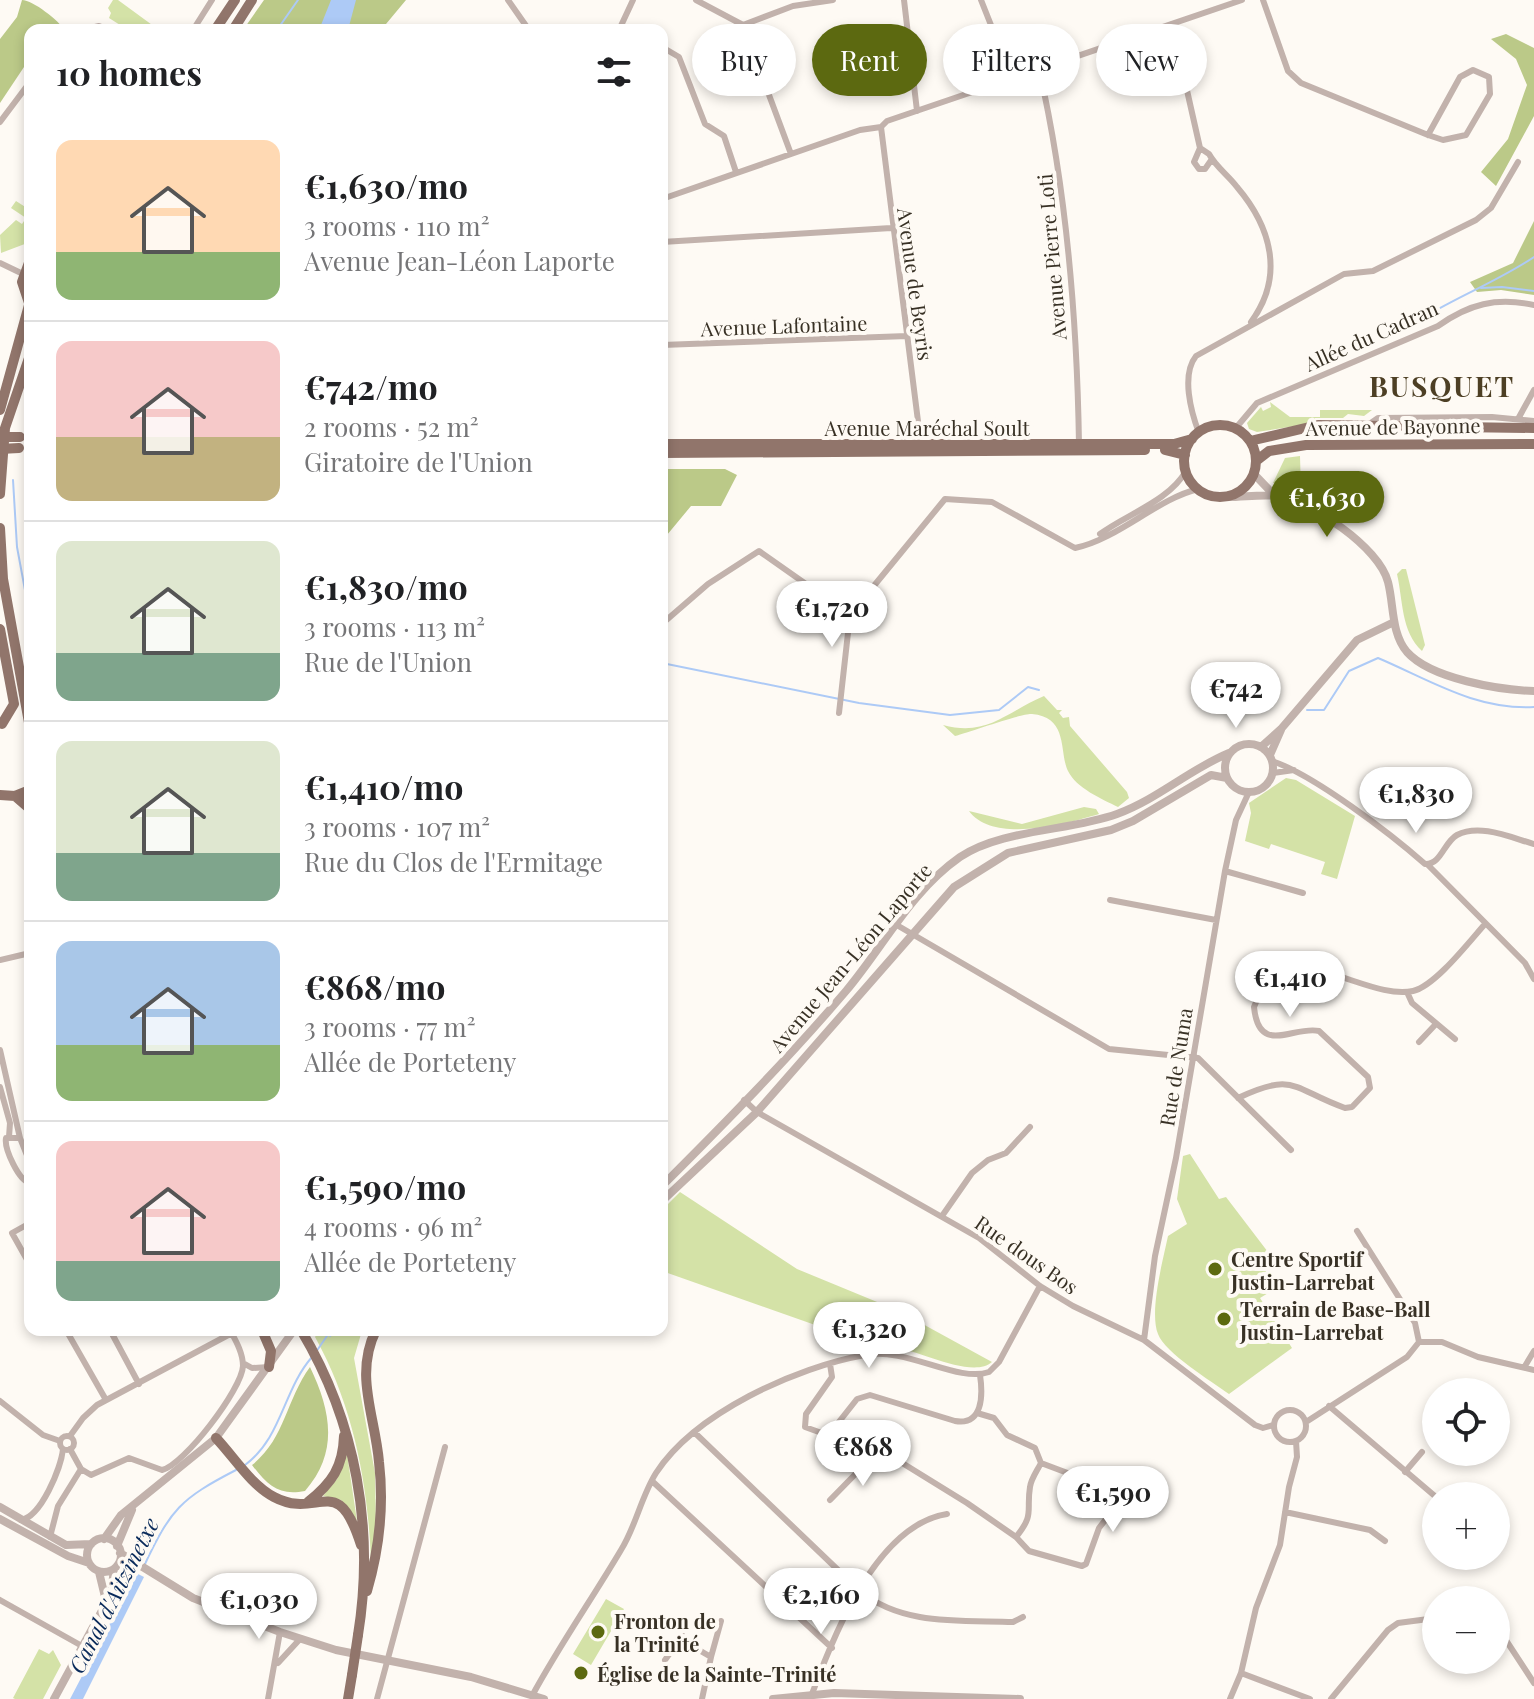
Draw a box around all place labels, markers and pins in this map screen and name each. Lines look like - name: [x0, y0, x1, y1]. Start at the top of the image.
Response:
- pin: €1,630: [1262, 471, 1392, 539]
- pin: €1,720: [767, 581, 897, 649]
- pin: €742: [1189, 662, 1283, 730]
- pin: €1,830: [1351, 767, 1481, 835]
- pin: €1,410: [1225, 951, 1355, 1019]
- place label: Centre Sportif Justin-Larrebat: [1230, 1245, 1375, 1295]
- marker: Centre Sportif Justin-Larrebat: [1206, 1260, 1224, 1278]
- place label: Terrain de Base-Ball Justin-Larrebat: [1239, 1295, 1430, 1345]
- pin: €1,320: [804, 1302, 934, 1370]
- marker: Terrain de Base-Ball Justin-Larrebat: [1215, 1310, 1233, 1328]
- pin: €868: [816, 1420, 910, 1488]
- pin: €1,590: [1048, 1466, 1178, 1534]
- pin: €2,160: [756, 1568, 886, 1636]
- pin: €1,030: [194, 1573, 324, 1641]
- place label: Fronton de la Trinité: [614, 1607, 716, 1657]
- marker: Fronton de la Trinité: [589, 1623, 607, 1641]
- place label: Église de la Sainte-Trinité: [597, 1660, 836, 1687]
- marker: Église de la Sainte-Trinité: [572, 1664, 590, 1682]

